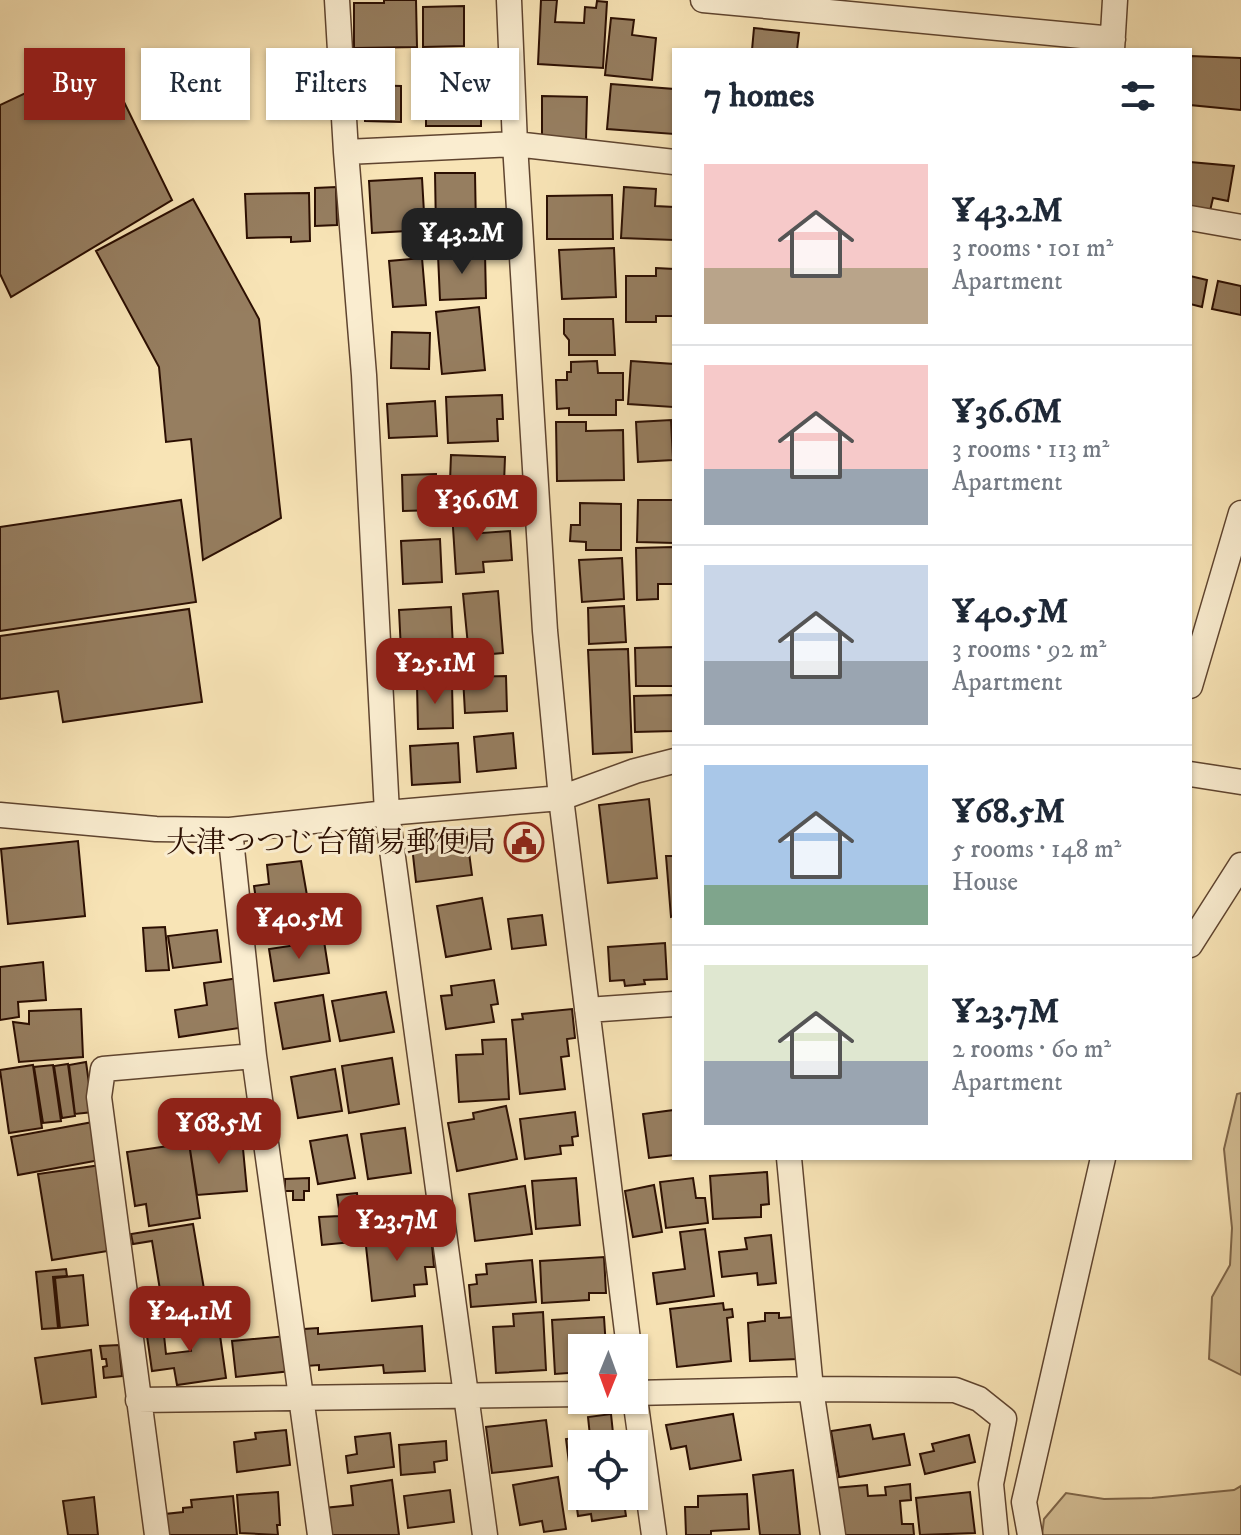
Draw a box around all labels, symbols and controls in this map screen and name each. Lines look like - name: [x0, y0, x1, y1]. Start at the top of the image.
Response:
- chip: Buy: [24, 48, 125, 120]
- chip: Rent: [141, 48, 250, 120]
- chip: Filters: [266, 48, 395, 120]
- chip: New: [411, 48, 519, 120]
- icon: filters: [1116, 74, 1160, 118]
- text: 7 homes: [704, 75, 814, 117]
- text: ¥43.2M: [952, 190, 1063, 232]
- icon: home: [768, 196, 864, 292]
- pin: ¥43.2M: [397, 208, 527, 276]
- text: ¥43.2M: [420, 217, 504, 250]
- text: 3 rooms · 101 m²: [952, 232, 1113, 265]
- text: Apartment: [952, 265, 1063, 298]
- text: ¥36.6M: [952, 391, 1062, 433]
- icon: home: [768, 397, 864, 493]
- text: 3 rooms · 113 m²: [952, 433, 1109, 466]
- text: Apartment: [952, 466, 1063, 499]
- pin: ¥36.6M: [412, 475, 542, 543]
- text: ¥36.6M: [435, 484, 519, 517]
- text: ¥40.5M: [952, 591, 1068, 633]
- icon: home: [768, 597, 864, 693]
- text: 3 rooms · 92 m²: [952, 633, 1106, 666]
- pin: ¥25.1M: [370, 638, 500, 706]
- text: ¥25.1M: [394, 647, 476, 680]
- text: Apartment: [952, 666, 1063, 699]
- text: ¥68.5M: [952, 791, 1065, 833]
- icon: home: [768, 797, 864, 893]
- public building icon: 大津つつじ台簡易郵便局: [503, 821, 545, 863]
- place label: 大津つつじ台簡易郵便局: [166, 825, 496, 862]
- text: 5 rooms · 148 m²: [952, 833, 1121, 866]
- text: House: [952, 866, 1018, 899]
- pin: ¥40.5M: [234, 893, 364, 961]
- text: ¥40.5M: [255, 902, 343, 935]
- text: ¥23.7M: [952, 991, 1059, 1033]
- icon: home: [768, 997, 864, 1093]
- text: 2 rooms · 60 m²: [952, 1033, 1111, 1066]
- text: Apartment: [952, 1066, 1063, 1099]
- pin: ¥68.5M: [154, 1098, 284, 1166]
- text: ¥68.5M: [176, 1107, 262, 1140]
- pin: ¥23.7M: [332, 1195, 462, 1263]
- text: ¥23.7M: [356, 1204, 438, 1237]
- pin: ¥24.1M: [125, 1286, 255, 1354]
- text: ¥24.1M: [147, 1295, 233, 1328]
- north arrow: [568, 1334, 648, 1414]
- map controls: [568, 1334, 648, 1510]
- button: locate: [568, 1430, 648, 1510]

